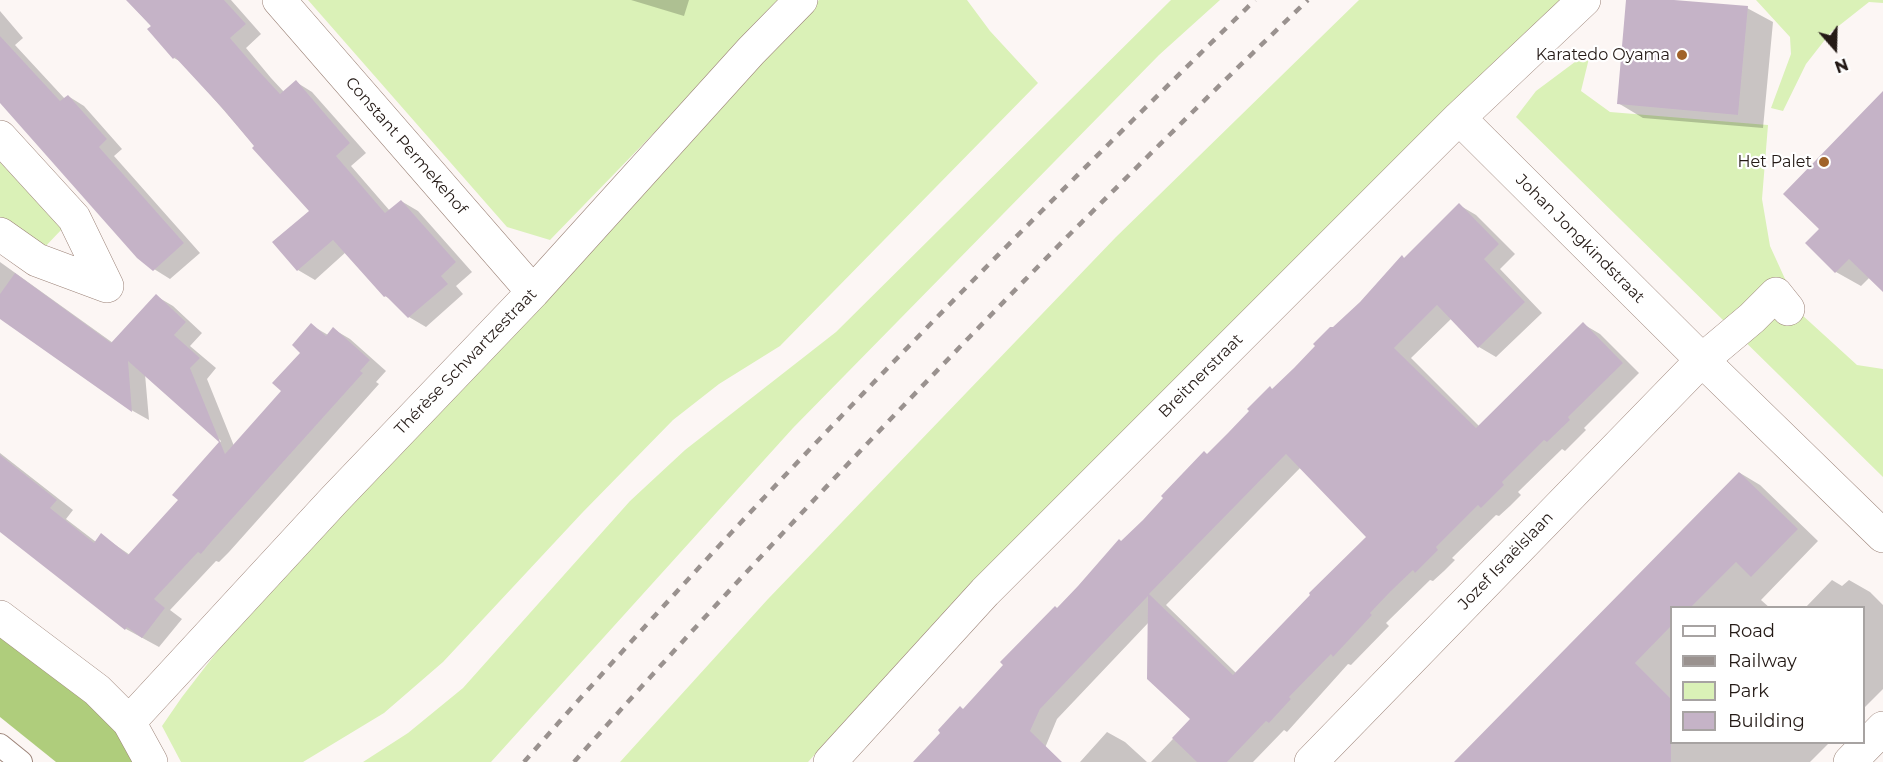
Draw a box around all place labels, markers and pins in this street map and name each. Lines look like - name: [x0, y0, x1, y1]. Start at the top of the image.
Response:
- place label: Karatedo Oyama: [1536, 45, 1670, 65]
- marker: Karatedo Oyama: [1675, 48, 1689, 62]
- place label: Het Palet: [1737, 152, 1812, 172]
- marker: Het Palet: [1817, 155, 1831, 169]

